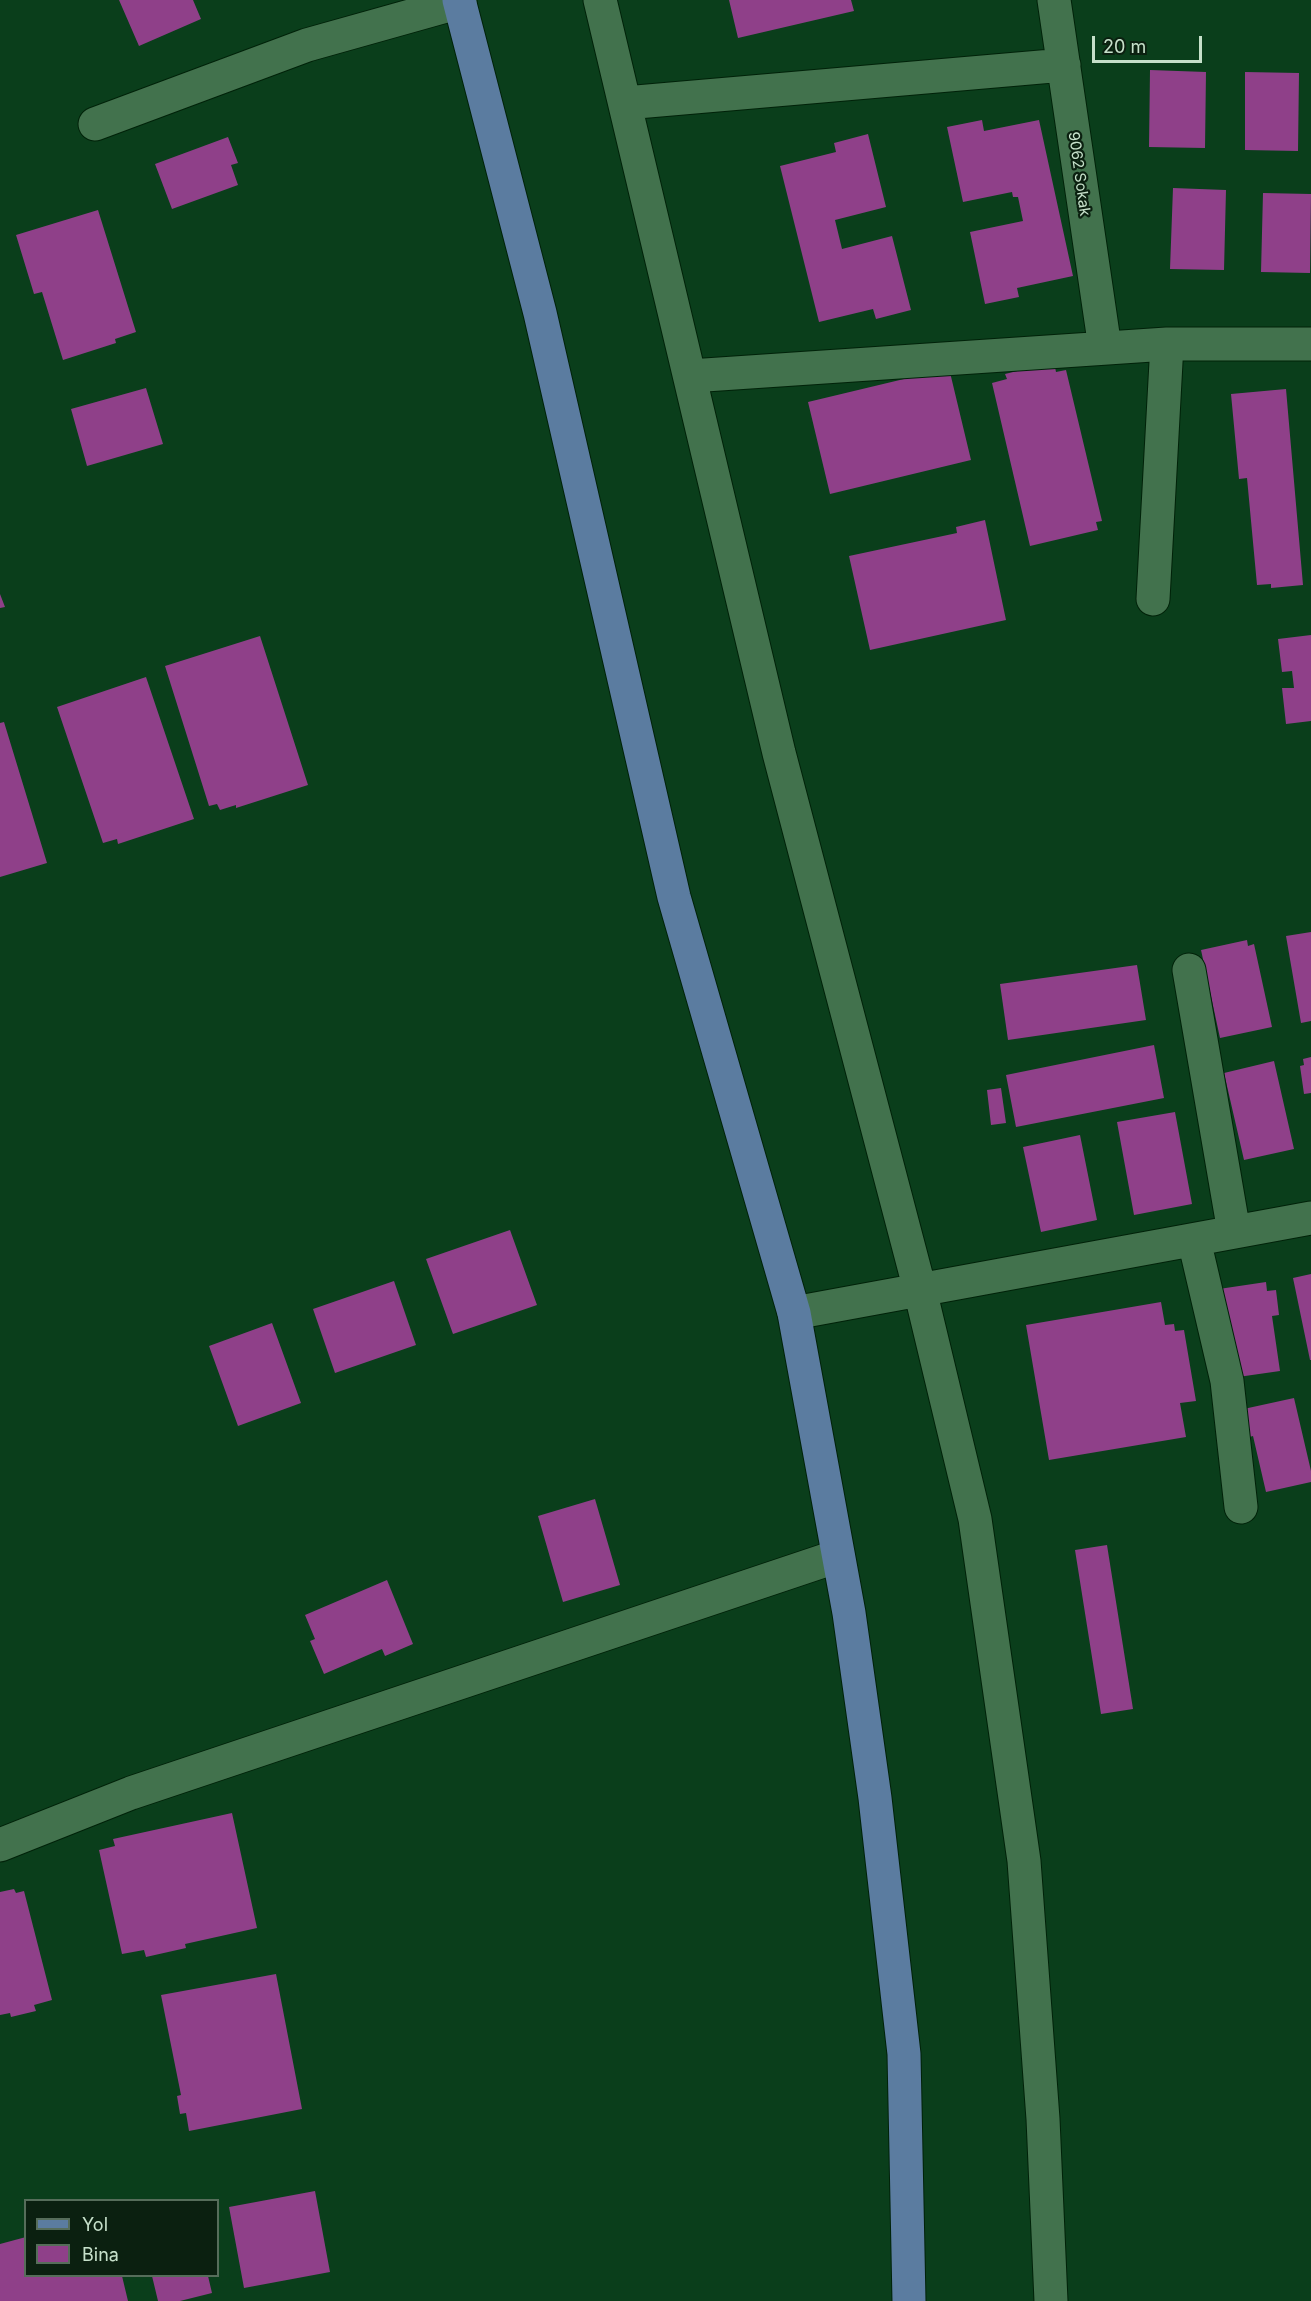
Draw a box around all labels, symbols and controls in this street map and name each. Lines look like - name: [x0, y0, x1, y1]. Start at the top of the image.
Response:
- scale bar: [1095, 24, 1204, 62]
- text: 20 m: [1103, 36, 1146, 57]
- street label: 9062 Sokak: [1064, 131, 1094, 217]
- legend: [24, 2199, 219, 2277]
- text: Yol: [82, 2214, 108, 2235]
- text: Bina: [82, 2244, 119, 2265]

